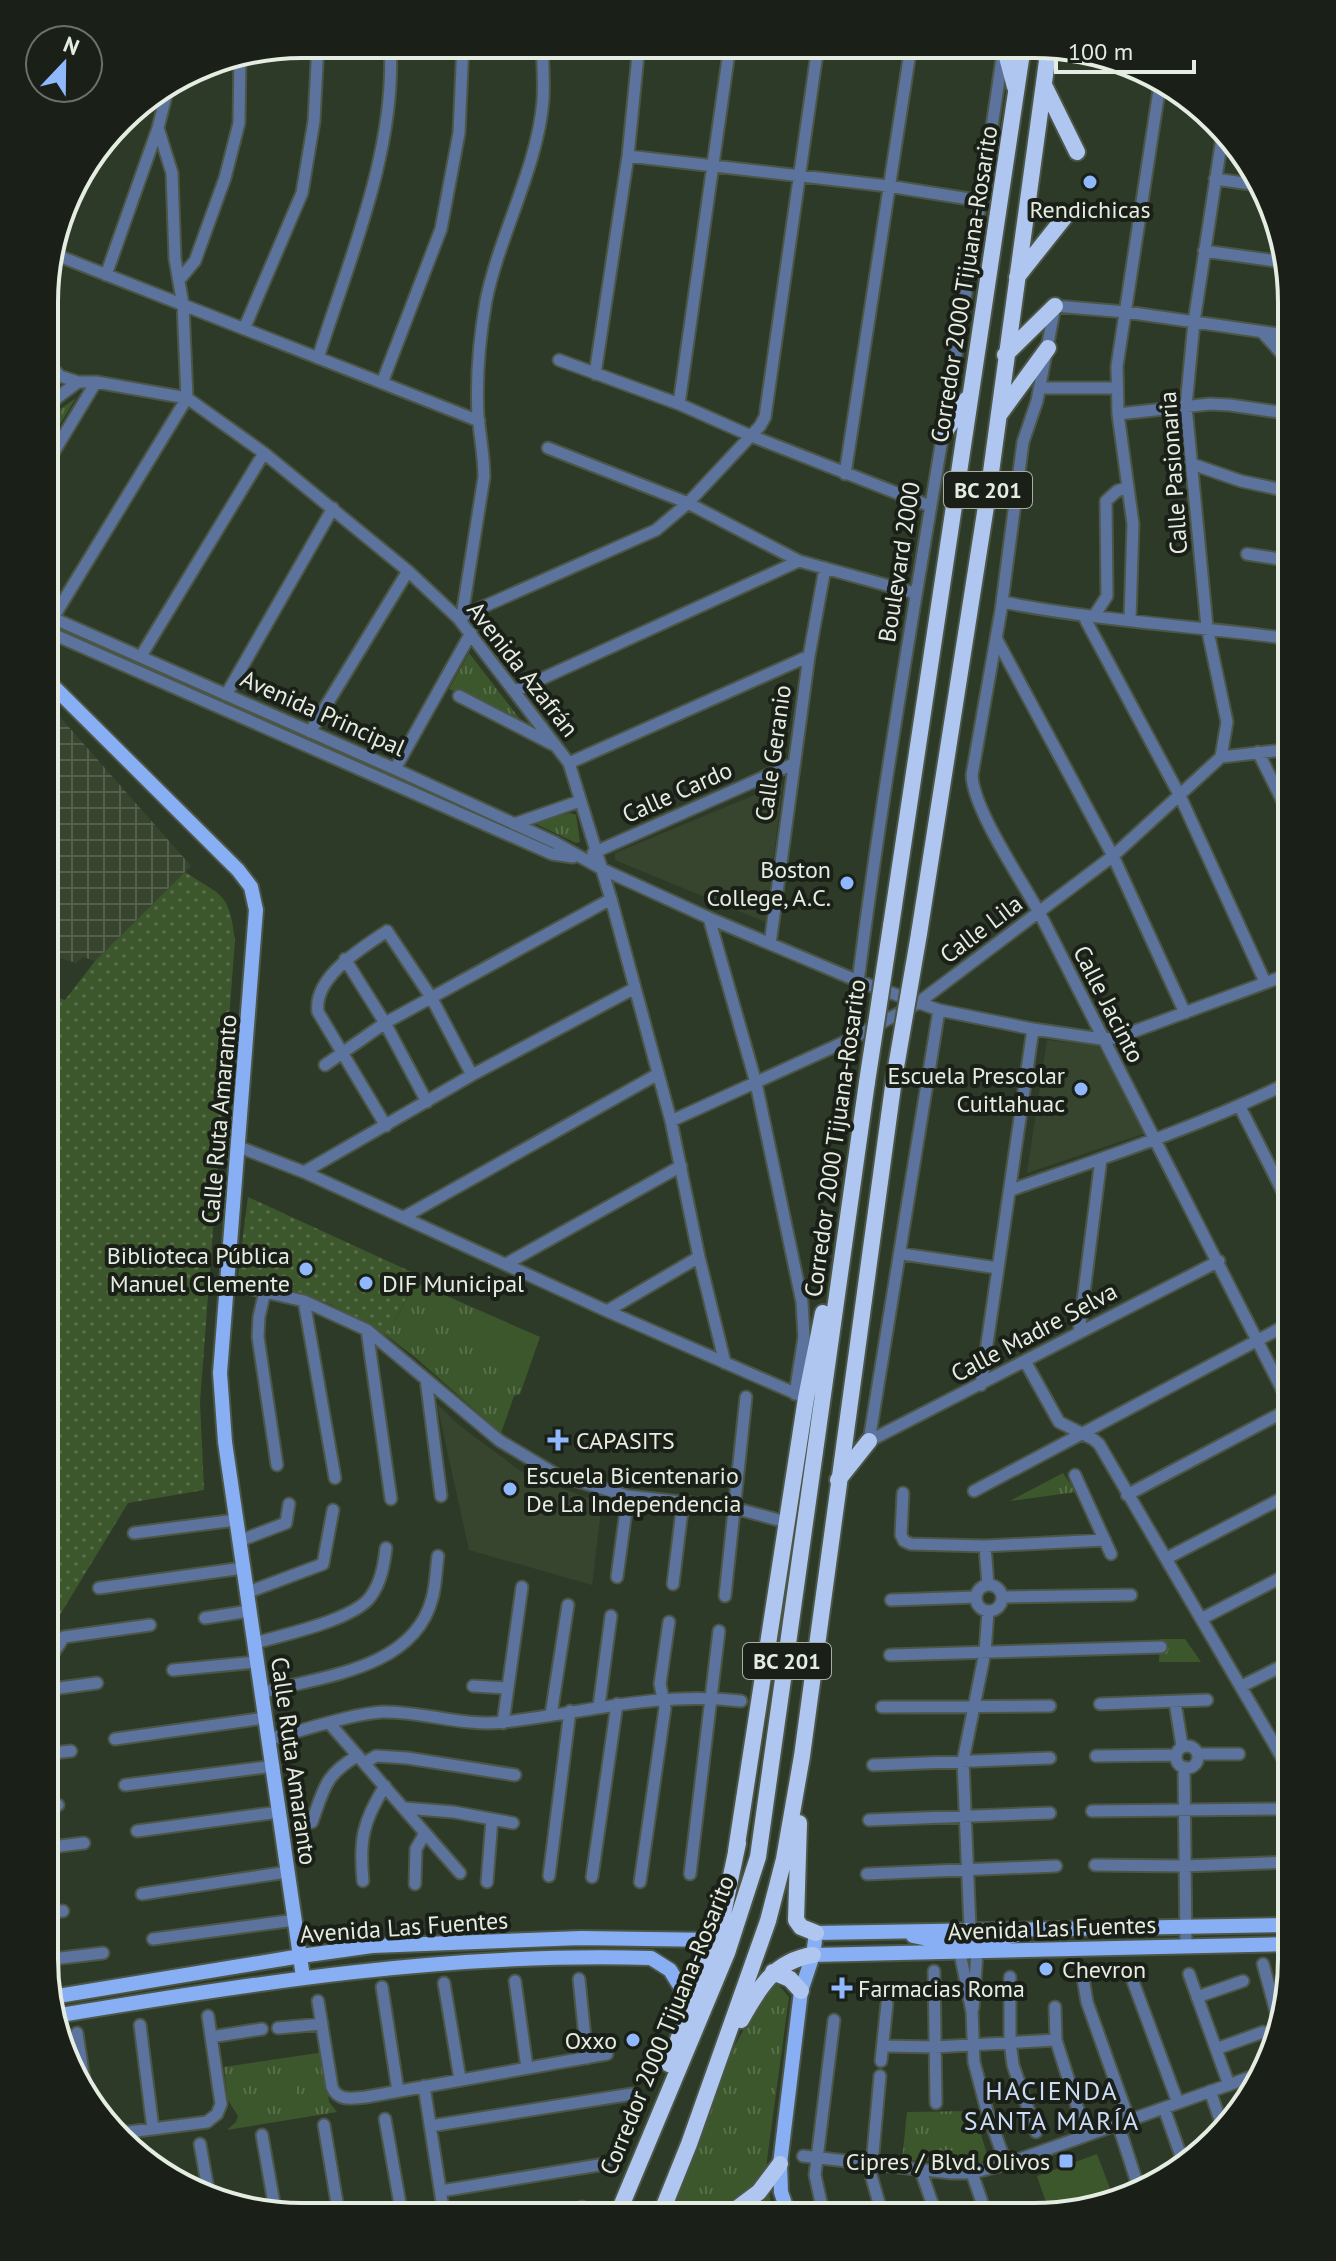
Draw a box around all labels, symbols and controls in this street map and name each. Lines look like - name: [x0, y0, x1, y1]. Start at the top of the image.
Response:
- north arrow: [24, 24, 104, 104]
- scale bar: [1056, 24, 1194, 74]
- text: N: [60, 30, 83, 61]
- text: 100 m: [1068, 36, 1133, 67]
- street label: Corredor 2000 Tijuana-Rosarito: [924, 123, 1004, 445]
- marker: Rendichicas: [1081, 173, 1099, 191]
- place label: Rendichicas: [1029, 194, 1151, 225]
- street label: Calle Pasionaria: [1152, 391, 1194, 555]
- road number: BC 201: [944, 472, 1032, 508]
- street label: Boulevard 2000: [871, 480, 927, 644]
- street label: Avenida Azafrán: [460, 595, 586, 743]
- street label: Avenida Principal: [236, 663, 410, 763]
- street label: Calle Geranio: [748, 683, 798, 823]
- street label: Calle Cardo: [617, 754, 737, 830]
- place label: Boston College, A.C.: [706, 854, 831, 913]
- marker: Boston College, A.C.: [838, 874, 856, 892]
- street label: Calle Lila: [934, 888, 1028, 970]
- street label: Calle Jacinto: [1066, 940, 1152, 1068]
- street label: Corredor 2000 Tijuana-Rosarito: [797, 977, 873, 1299]
- street label: Calle Ruta Amaranto: [194, 1013, 244, 1225]
- place label: Escuela Prescolar Cuitlahuac: [888, 1060, 1065, 1119]
- marker: Escuela Prescolar Cuitlahuac: [1072, 1080, 1090, 1098]
- place label: Biblioteca Pública Manuel Clemente: [107, 1240, 290, 1299]
- marker: Biblioteca Pública Manuel Clemente: [297, 1260, 315, 1278]
- place label: DIF Municipal: [382, 1268, 524, 1299]
- marker: DIF Municipal: [357, 1274, 375, 1292]
- street label: Calle Madre Selva: [946, 1275, 1122, 1389]
- place label: CAPASITS: [576, 1425, 675, 1456]
- marker: CAPASITS: [547, 1429, 569, 1451]
- place label: Escuela Bicentenario De La Independencia: [526, 1460, 741, 1519]
- marker: Escuela Bicentenario De La Independencia: [501, 1480, 519, 1498]
- road number: BC 201: [743, 1643, 831, 1679]
- street label: Calle Ruta Amaranto: [264, 1655, 324, 1867]
- street label: Corredor 2000 Tijuana-Rosarito: [593, 1871, 741, 2179]
- street label: Avenida Las Fuentes: [299, 1904, 509, 1950]
- street label: Avenida Las Fuentes: [947, 1909, 1157, 1947]
- place label: Chevron: [1062, 1954, 1146, 1985]
- marker: Chevron: [1037, 1960, 1055, 1978]
- place label: Farmacias Roma: [858, 1973, 1025, 2004]
- marker: Farmacias Roma: [833, 1979, 851, 1997]
- place label: Oxxo: [565, 2025, 617, 2056]
- marker: Oxxo: [624, 2031, 642, 2049]
- district label: HACIENDA SANTA MARÍA: [964, 2074, 1140, 2137]
- place label: Cipres / Blvd. Olivos: [846, 2146, 1050, 2177]
- marker: Cipres / Blvd. Olivos: [1057, 2152, 1075, 2170]

